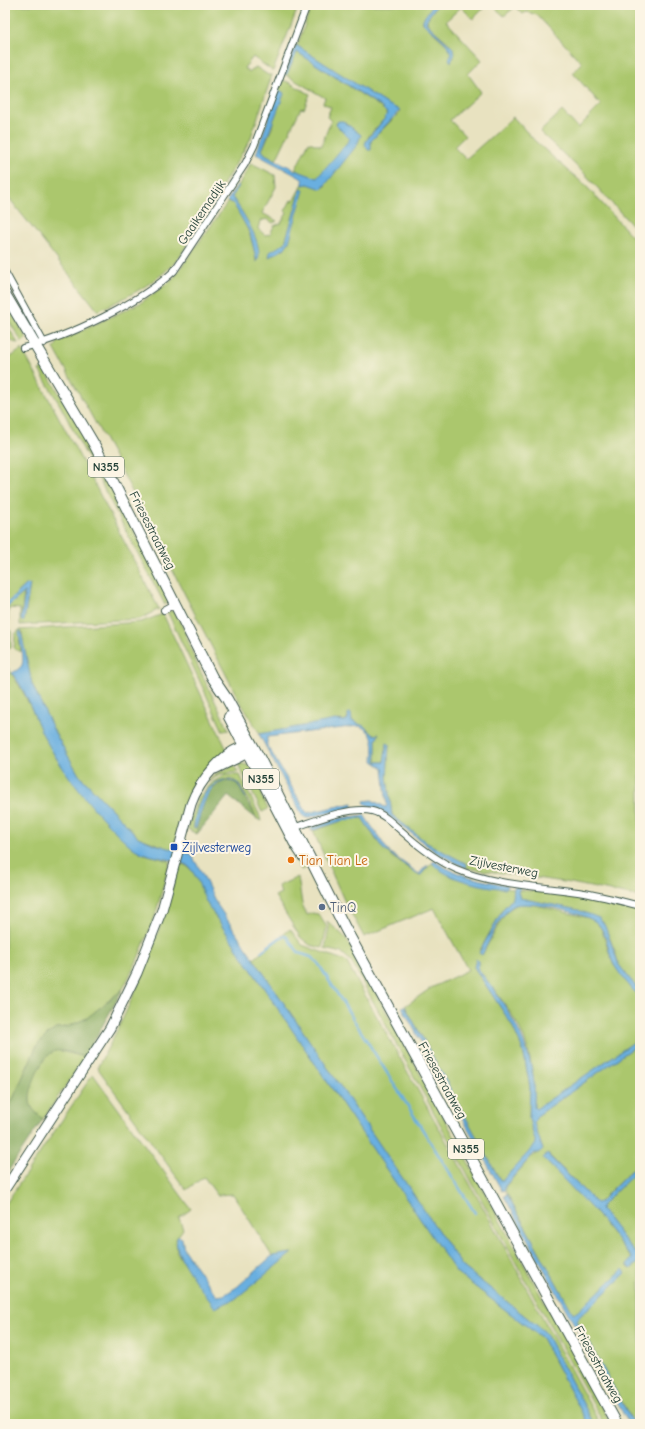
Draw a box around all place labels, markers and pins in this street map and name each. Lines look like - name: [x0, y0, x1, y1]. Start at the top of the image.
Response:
- place label: Zijlvesterweg: [182, 840, 252, 855]
- marker: Zijlvesterweg: [169, 842, 179, 852]
- place label: Tian Tian Le: [299, 853, 368, 868]
- marker: Tian Tian Le: [286, 855, 296, 865]
- place label: TinQ: [330, 900, 356, 915]
- marker: TinQ: [317, 902, 327, 912]

